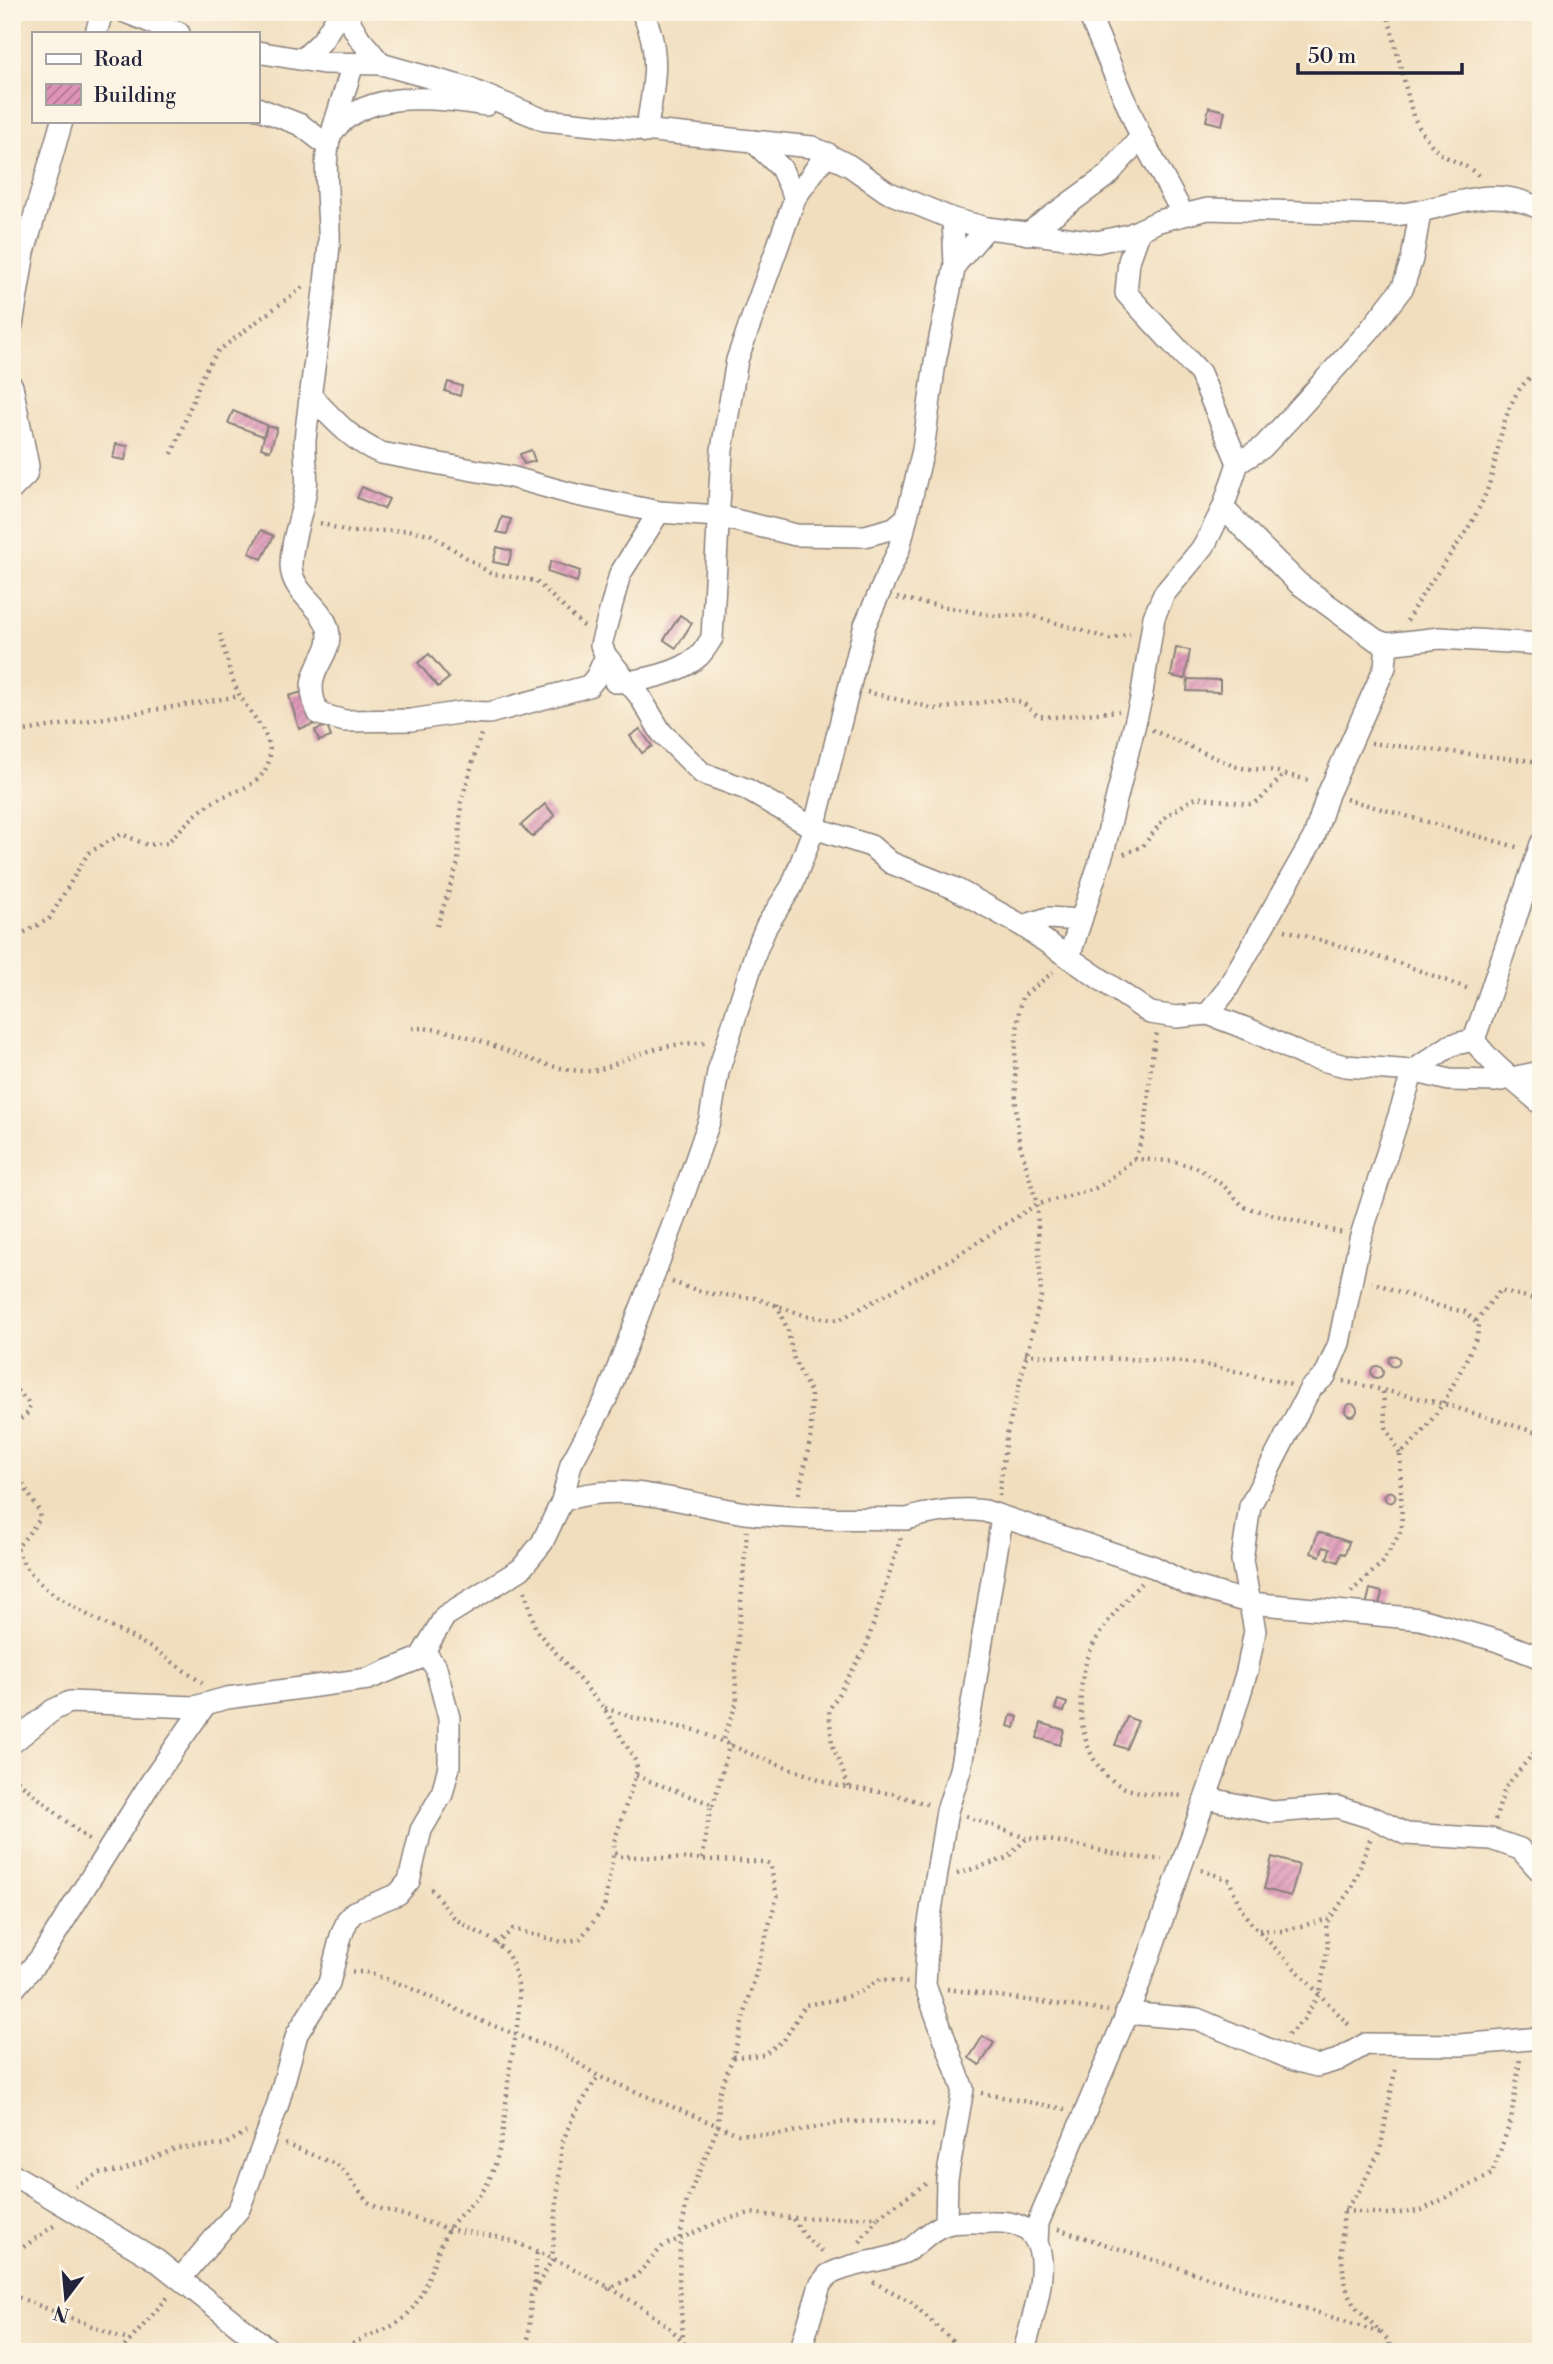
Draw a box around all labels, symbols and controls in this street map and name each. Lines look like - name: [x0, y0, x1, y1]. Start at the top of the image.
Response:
- legend: [32, 32, 259, 122]
- scale bar: [1298, 32, 1462, 76]
- text: 50 m: [1308, 44, 1356, 70]
- text: Road: [94, 47, 143, 73]
- text: Building: [93, 83, 176, 109]
- north arrow: [32, 2262, 102, 2332]
- text: N: [51, 2300, 72, 2327]

